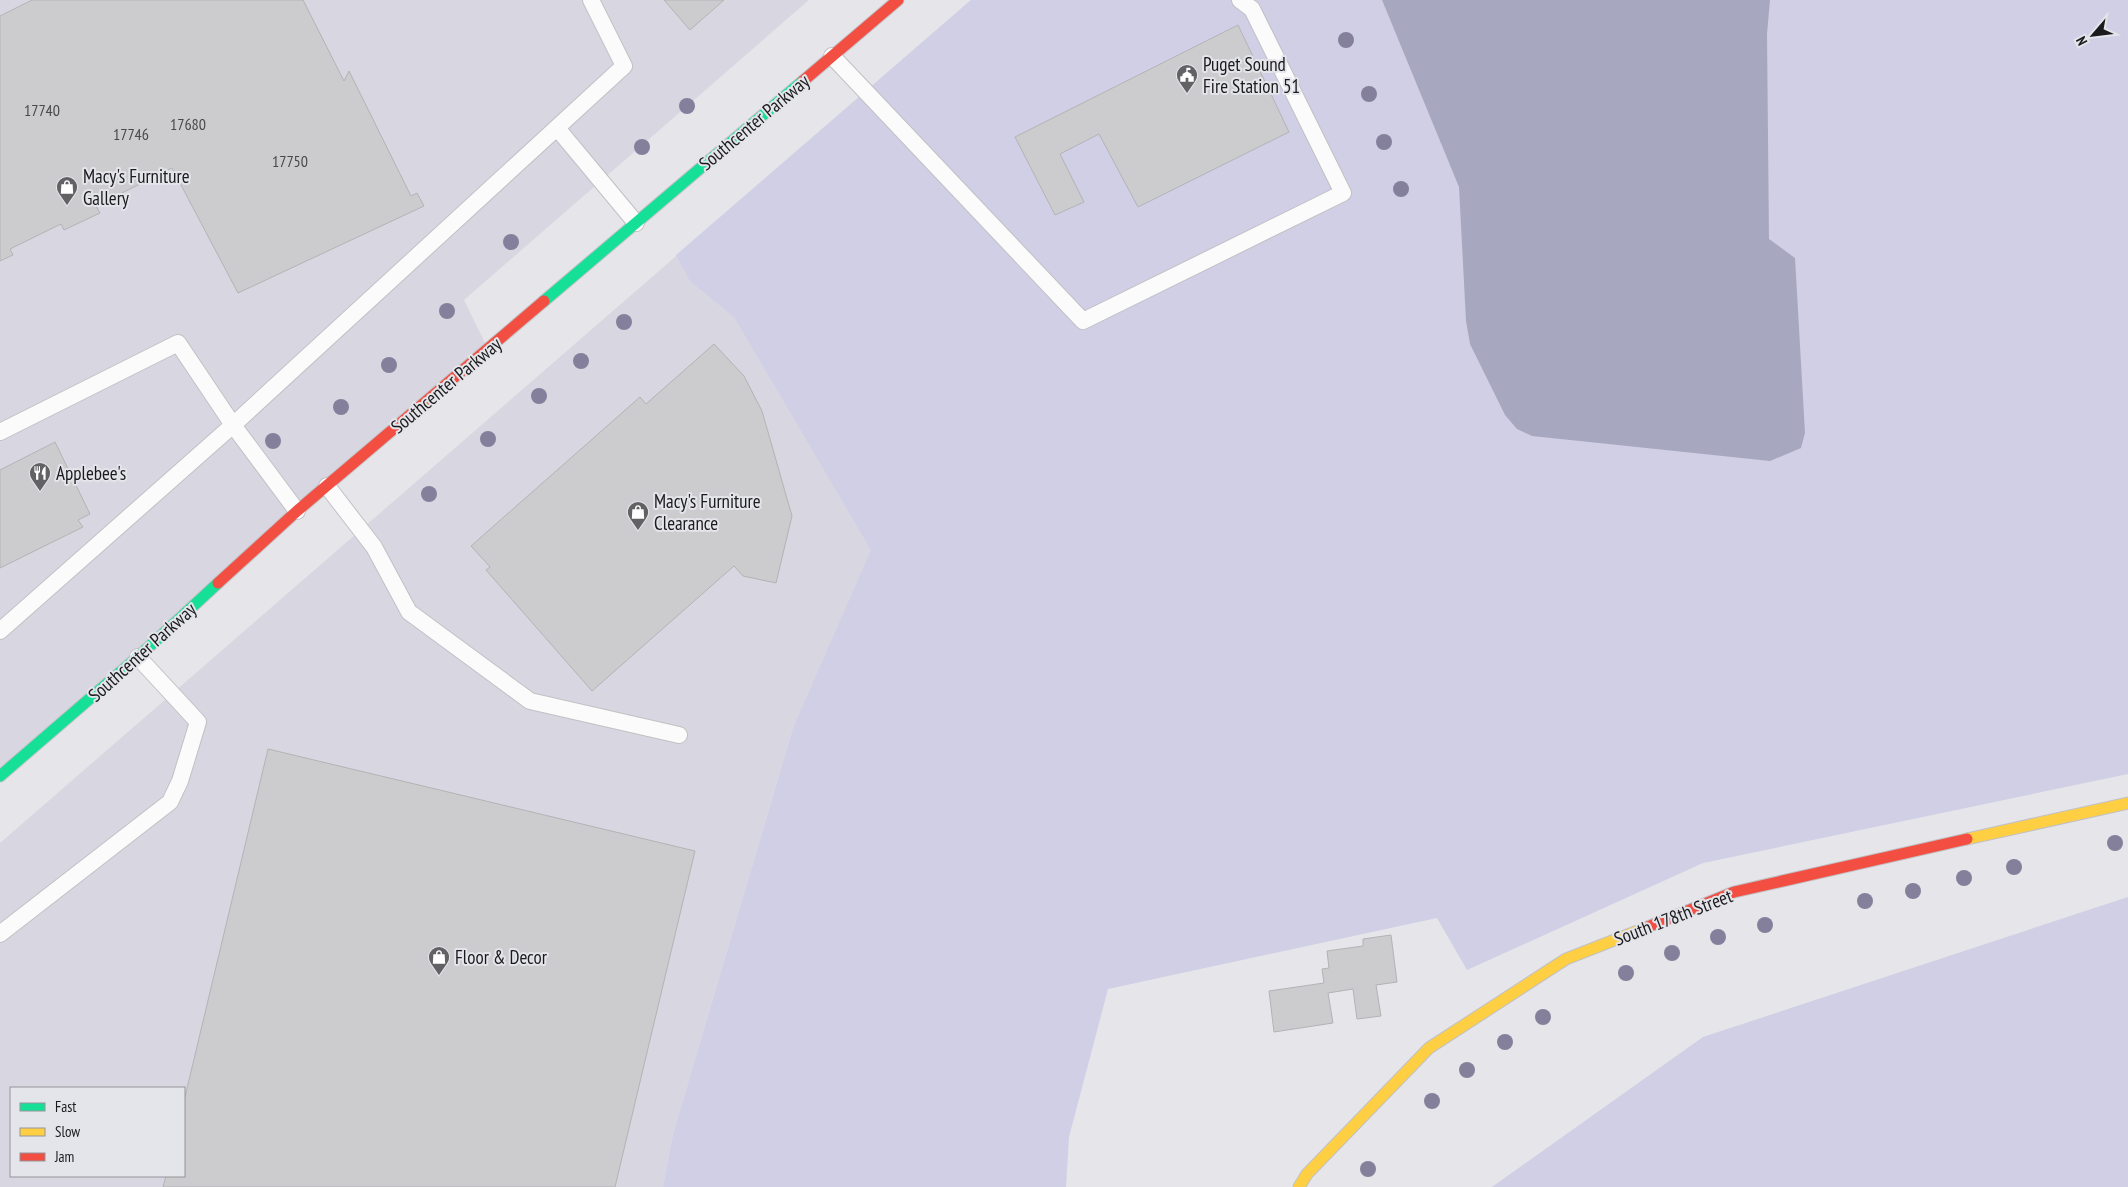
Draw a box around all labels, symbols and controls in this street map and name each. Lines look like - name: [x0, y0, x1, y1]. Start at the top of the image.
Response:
- north arrow: [2068, 10, 2118, 60]
- text: N: [2072, 34, 2091, 49]
- place label: Puget Sound Fire Station 51: [1203, 52, 1300, 98]
- public building icon: Puget Sound Fire Station 51: [1175, 63, 1199, 94]
- street label: Southcenter Parkway: [694, 68, 815, 175]
- house number: 17740: [24, 100, 60, 120]
- house number: 17680: [170, 114, 206, 134]
- house number: 17746: [113, 124, 149, 144]
- house number: 17750: [272, 151, 308, 171]
- place label: Macy's Furniture Gallery: [83, 164, 190, 210]
- shop icon: Macy's Furniture Gallery: [55, 175, 79, 206]
- street label: Southcenter Parkway: [386, 331, 507, 438]
- restaurant icon: Applebee's: [28, 461, 52, 492]
- place label: Applebee's: [56, 461, 126, 485]
- place label: Macy's Furniture Clearance: [654, 489, 761, 535]
- shop icon: Macy's Furniture Clearance: [626, 500, 650, 531]
- street label: Southcenter Parkway: [83, 597, 202, 707]
- street label: South 178th Street: [1610, 883, 1736, 951]
- shop icon: Floor & Decor: [427, 945, 451, 976]
- place label: Floor & Decor: [455, 945, 548, 969]
- legend: [10, 1087, 185, 1177]
- text: Fast: [55, 1097, 76, 1116]
- text: Slow: [55, 1122, 80, 1141]
- text: Jam: [54, 1147, 74, 1166]

